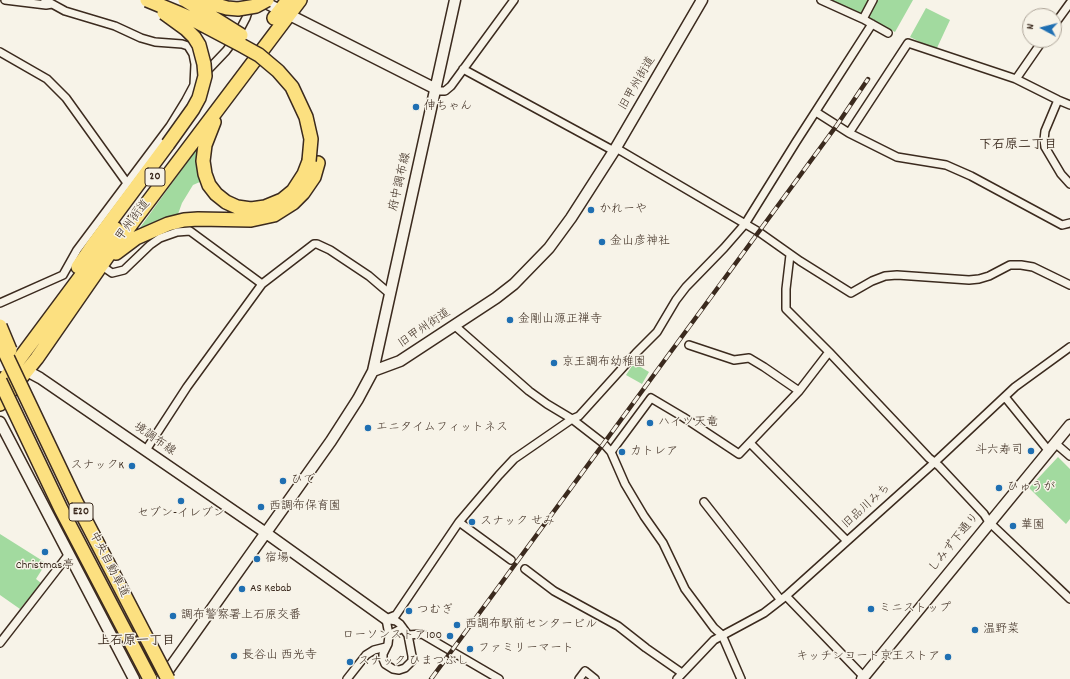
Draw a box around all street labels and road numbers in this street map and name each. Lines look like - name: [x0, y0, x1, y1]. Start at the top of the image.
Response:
- street label: 旧甲州街道: [617, 54, 659, 114]
- street label: 府中調布線: [387, 151, 415, 213]
- road number: 20: [145, 168, 165, 186]
- street label: 甲州街道: [114, 197, 154, 245]
- street label: 旧甲州街道: [396, 306, 454, 352]
- street label: 境調布線: [130, 420, 178, 460]
- street label: 旧品川みち: [840, 482, 894, 532]
- road number: E20: [69, 503, 93, 521]
- street label: しみず下通り: [927, 510, 983, 576]
- street label: 中央自動車道: [85, 530, 131, 600]

